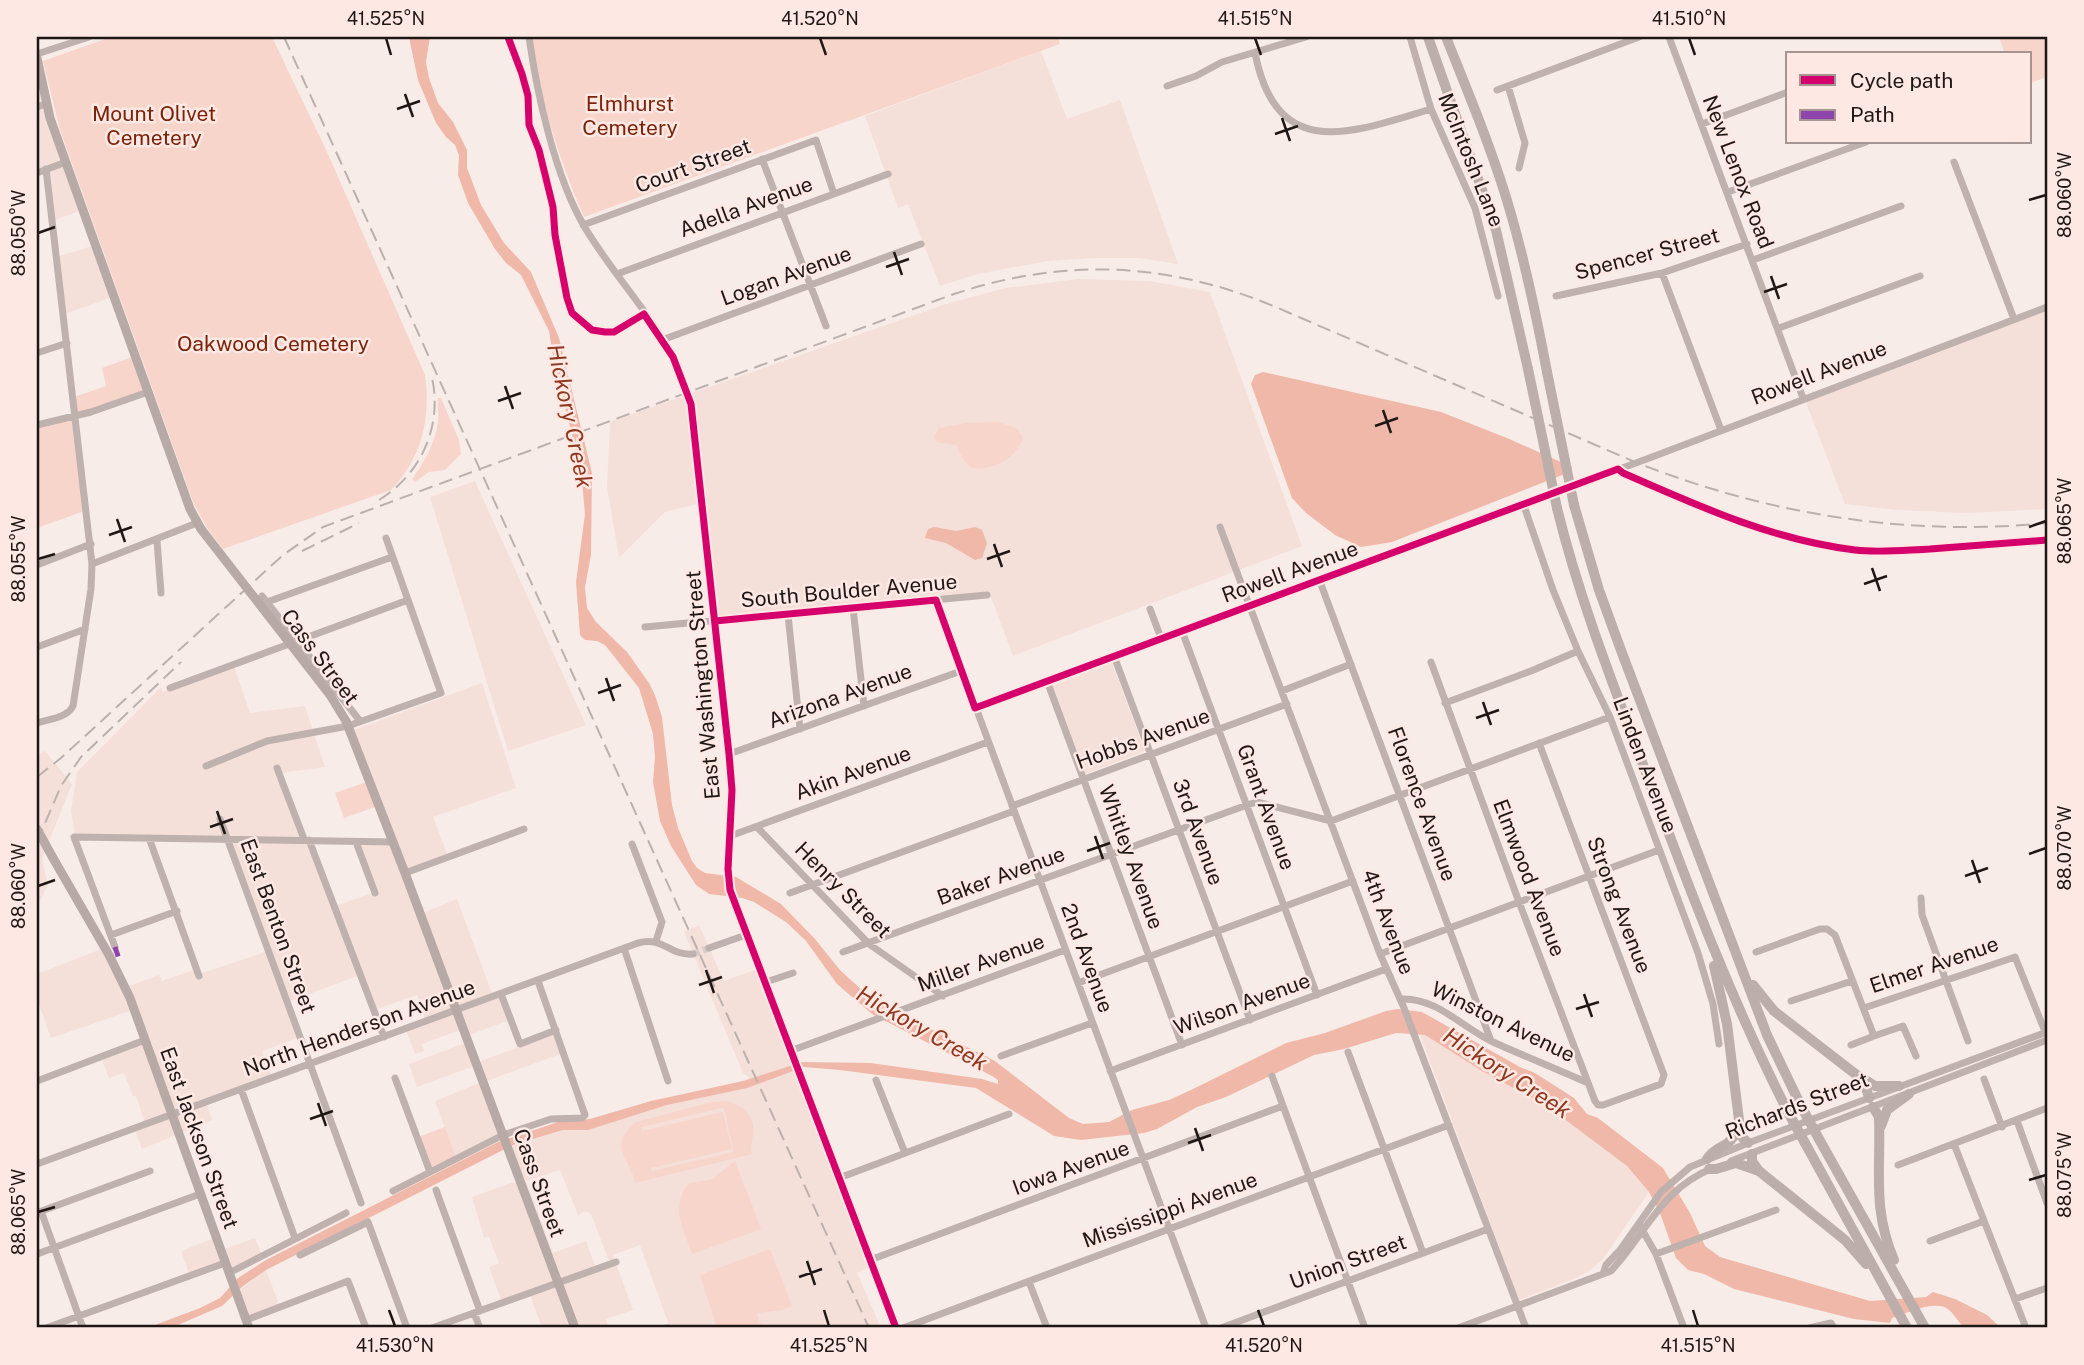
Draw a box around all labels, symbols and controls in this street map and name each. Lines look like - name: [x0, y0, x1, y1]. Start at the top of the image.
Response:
- text: 41.525°N: [347, 8, 425, 29]
- text: 41.520°N: [781, 8, 859, 29]
- text: 41.515°N: [1218, 8, 1292, 29]
- text: 41.510°N: [1652, 8, 1726, 29]
- legend: [1786, 52, 2032, 144]
- text: Cycle path: [1850, 68, 1953, 93]
- street label: McIntosh Lane: [1433, 89, 1510, 230]
- park label: Elmhurst Cemetery: [582, 91, 678, 140]
- street label: New Lenox Road: [1698, 92, 1779, 252]
- park label: Mount Olivet Cemetery: [92, 101, 216, 150]
- text: Path: [1850, 102, 1895, 127]
- street label: Court Street: [632, 133, 754, 198]
- text: 88.060°W: [2054, 152, 2075, 238]
- street label: Adella Avenue: [676, 171, 816, 242]
- text: 88.050°W: [8, 190, 29, 276]
- street label: Spencer Street: [1572, 222, 1722, 285]
- street label: Logan Avenue: [717, 240, 855, 311]
- park label: Oakwood Cemetery: [177, 331, 369, 356]
- street label: Rowell Avenue: [1747, 335, 1890, 410]
- water label: Hickory Creek: [542, 341, 599, 491]
- text: 88.065°W: [2054, 478, 2075, 564]
- text: 88.055°W: [8, 516, 29, 602]
- street label: Rowell Avenue: [1218, 535, 1361, 608]
- street label: East Washington Street: [680, 569, 725, 801]
- street label: South Boulder Avenue: [740, 569, 958, 612]
- street label: Cass Street: [276, 604, 365, 710]
- street label: Arizona Avenue: [765, 658, 915, 733]
- street label: Linden Avenue: [1608, 693, 1683, 836]
- street label: Hobbs Avenue: [1072, 703, 1213, 774]
- street label: Florence Avenue: [1383, 723, 1462, 884]
- street label: Akin Avenue: [792, 740, 914, 805]
- street label: Grant Avenue: [1232, 741, 1301, 873]
- street label: 3rd Avenue: [1168, 775, 1229, 888]
- street label: Whitley Avenue: [1094, 781, 1169, 932]
- street label: Elmwood Avenue: [1488, 796, 1571, 960]
- text: 88.070°W: [2054, 806, 2075, 890]
- street label: Strong Avenue: [1582, 833, 1657, 977]
- street label: East Benton Street: [235, 835, 322, 1017]
- street label: Henry Street: [790, 836, 897, 943]
- street label: Baker Avenue: [933, 841, 1068, 910]
- text: 88.060°W: [8, 843, 29, 929]
- street label: 4th Avenue: [1357, 866, 1420, 978]
- street label: 2nd Avenue: [1056, 900, 1119, 1016]
- street label: Miller Avenue: [914, 928, 1048, 997]
- street label: Elmer Avenue: [1866, 931, 2002, 998]
- street label: Wilson Avenue: [1170, 967, 1313, 1040]
- street label: North Henderson Avenue: [239, 974, 478, 1081]
- street label: Winston Avenue: [1427, 976, 1579, 1067]
- water label: Hickory Creek: [852, 979, 993, 1076]
- water label: Hickory Creek: [1439, 1021, 1577, 1124]
- street label: East Jackson Street: [155, 1043, 244, 1232]
- street label: Richards Street: [1721, 1067, 1872, 1144]
- street label: Cass Street: [508, 1125, 571, 1240]
- text: 88.075°W: [2054, 1132, 2075, 1218]
- street label: Iowa Avenue: [1009, 1135, 1133, 1200]
- street label: Mississippi Avenue: [1079, 1166, 1261, 1253]
- text: 88.065°W: [8, 1169, 29, 1255]
- street label: Union Street: [1286, 1229, 1410, 1294]
- text: 41.530°N: [356, 1335, 434, 1356]
- text: 41.525°N: [790, 1335, 868, 1356]
- text: 41.520°N: [1225, 1335, 1303, 1356]
- text: 41.515°N: [1661, 1335, 1735, 1356]

